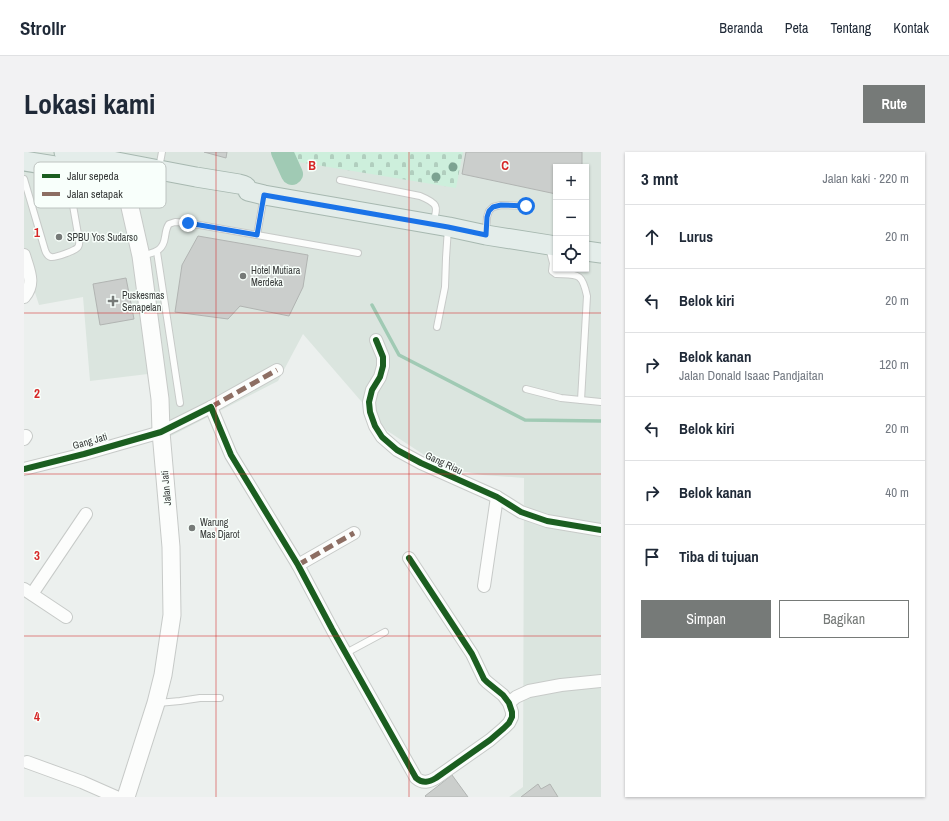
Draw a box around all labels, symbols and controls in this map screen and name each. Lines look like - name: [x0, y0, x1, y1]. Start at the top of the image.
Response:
- text: Strollr: [20, 15, 66, 41]
- text: Beranda: [719, 19, 763, 37]
- text: Peta: [785, 19, 808, 37]
- text: Tentang: [830, 19, 871, 37]
- text: Kontak: [893, 19, 929, 37]
- text: Lokasi kami: [24, 85, 155, 123]
- button: Rute: [863, 85, 925, 123]
- text: B: [308, 157, 316, 174]
- text: C: [501, 157, 509, 174]
- legend: [34, 162, 166, 208]
- map controls: [553, 164, 589, 272]
- button: +: [553, 164, 589, 200]
- text: 3 mnt: [641, 167, 678, 190]
- text: Jalur sepeda: [67, 169, 119, 183]
- text: Jalan kaki · 220 m: [822, 170, 909, 187]
- text: Jalan setapak: [67, 187, 123, 201]
- route start: [517, 197, 535, 215]
- button: −: [553, 200, 589, 236]
- route end: [179, 214, 197, 232]
- text: 1: [34, 224, 40, 241]
- icon: ahead: [641, 226, 663, 248]
- text: Lurus: [679, 226, 713, 247]
- text: 20 m: [885, 228, 909, 245]
- place label: SPBU Yos Sudarso: [67, 231, 138, 244]
- marker: SPBU Yos Sudarso: [54, 232, 64, 242]
- button: locate: [553, 236, 589, 272]
- place label: Hotel Mutiara Merdeka: [251, 264, 301, 289]
- marker: Hotel Mutiara Merdeka: [238, 271, 248, 281]
- place label: Puskesmas Senapelan: [122, 289, 164, 314]
- icon: left: [641, 290, 663, 312]
- text: Belok kiri: [679, 290, 734, 311]
- text: 20 m: [885, 292, 909, 309]
- marker: Puskesmas Senapelan: [107, 295, 119, 307]
- text: Belok kanan: [679, 346, 751, 367]
- icon: right: [641, 354, 663, 376]
- text: 120 m: [879, 356, 909, 373]
- text: Jalan Donald Isaac Pandjaitan: [679, 367, 824, 384]
- text: 2: [34, 385, 40, 402]
- icon: left: [641, 418, 663, 440]
- text: Belok kiri: [679, 418, 734, 439]
- text: 20 m: [885, 420, 909, 437]
- street label: Gang Jati: [71, 430, 109, 452]
- street label: Gang Riau: [423, 449, 465, 477]
- street label: Jalan Jati: [158, 470, 174, 506]
- icon: right: [641, 482, 663, 504]
- text: Belok kanan: [679, 482, 751, 503]
- text: 40 m: [885, 484, 909, 501]
- place label: Warung Mas Djarot: [200, 516, 240, 541]
- marker: Warung Mas Djarot: [187, 523, 197, 533]
- icon: arrive: [641, 546, 663, 568]
- text: Tiba di tujuan: [679, 546, 759, 567]
- text: 3: [34, 547, 40, 564]
- button: Simpan: [641, 600, 771, 638]
- button: Bagikan: [779, 600, 909, 638]
- text: 4: [34, 708, 40, 725]

